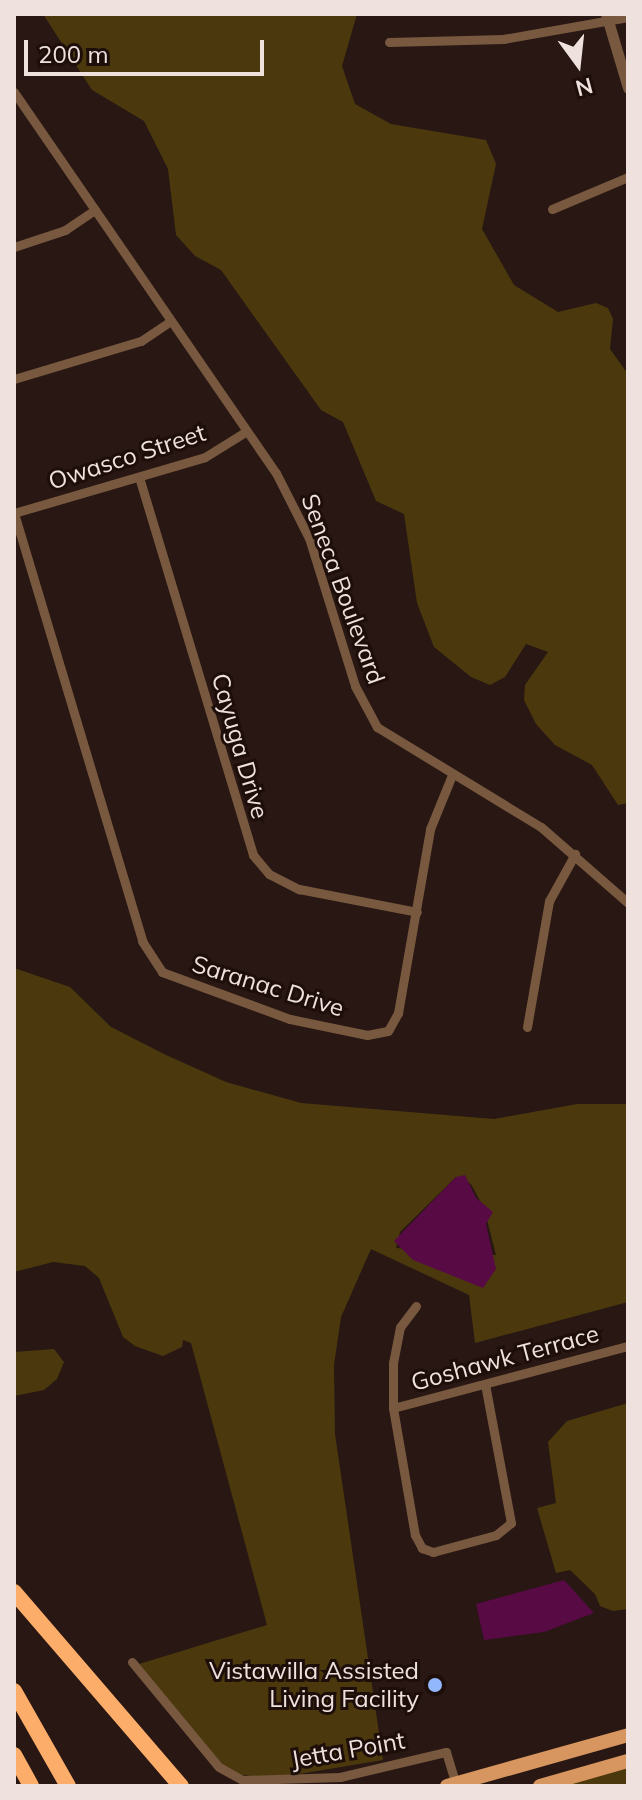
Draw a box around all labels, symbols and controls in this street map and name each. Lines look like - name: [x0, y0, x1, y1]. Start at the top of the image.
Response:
- scale bar: [28, 24, 268, 74]
- north arrow: [538, 24, 618, 104]
- text: 200 m: [38, 39, 109, 69]
- text: N: [573, 72, 596, 103]
- street label: Owasco Street: [45, 418, 209, 496]
- street label: Seneca Boulevard: [295, 490, 391, 688]
- street label: Cayuga Drive: [205, 670, 275, 822]
- street label: Saranac Drive: [189, 949, 347, 1023]
- street label: Goshawk Terrace: [408, 1319, 602, 1397]
- place label: Vistawilla Assisted Living Facility: [209, 1657, 419, 1713]
- marker: Vistawilla Assisted Living Facility: [426, 1676, 444, 1694]
- street label: Jetta Point: [289, 1726, 407, 1774]

